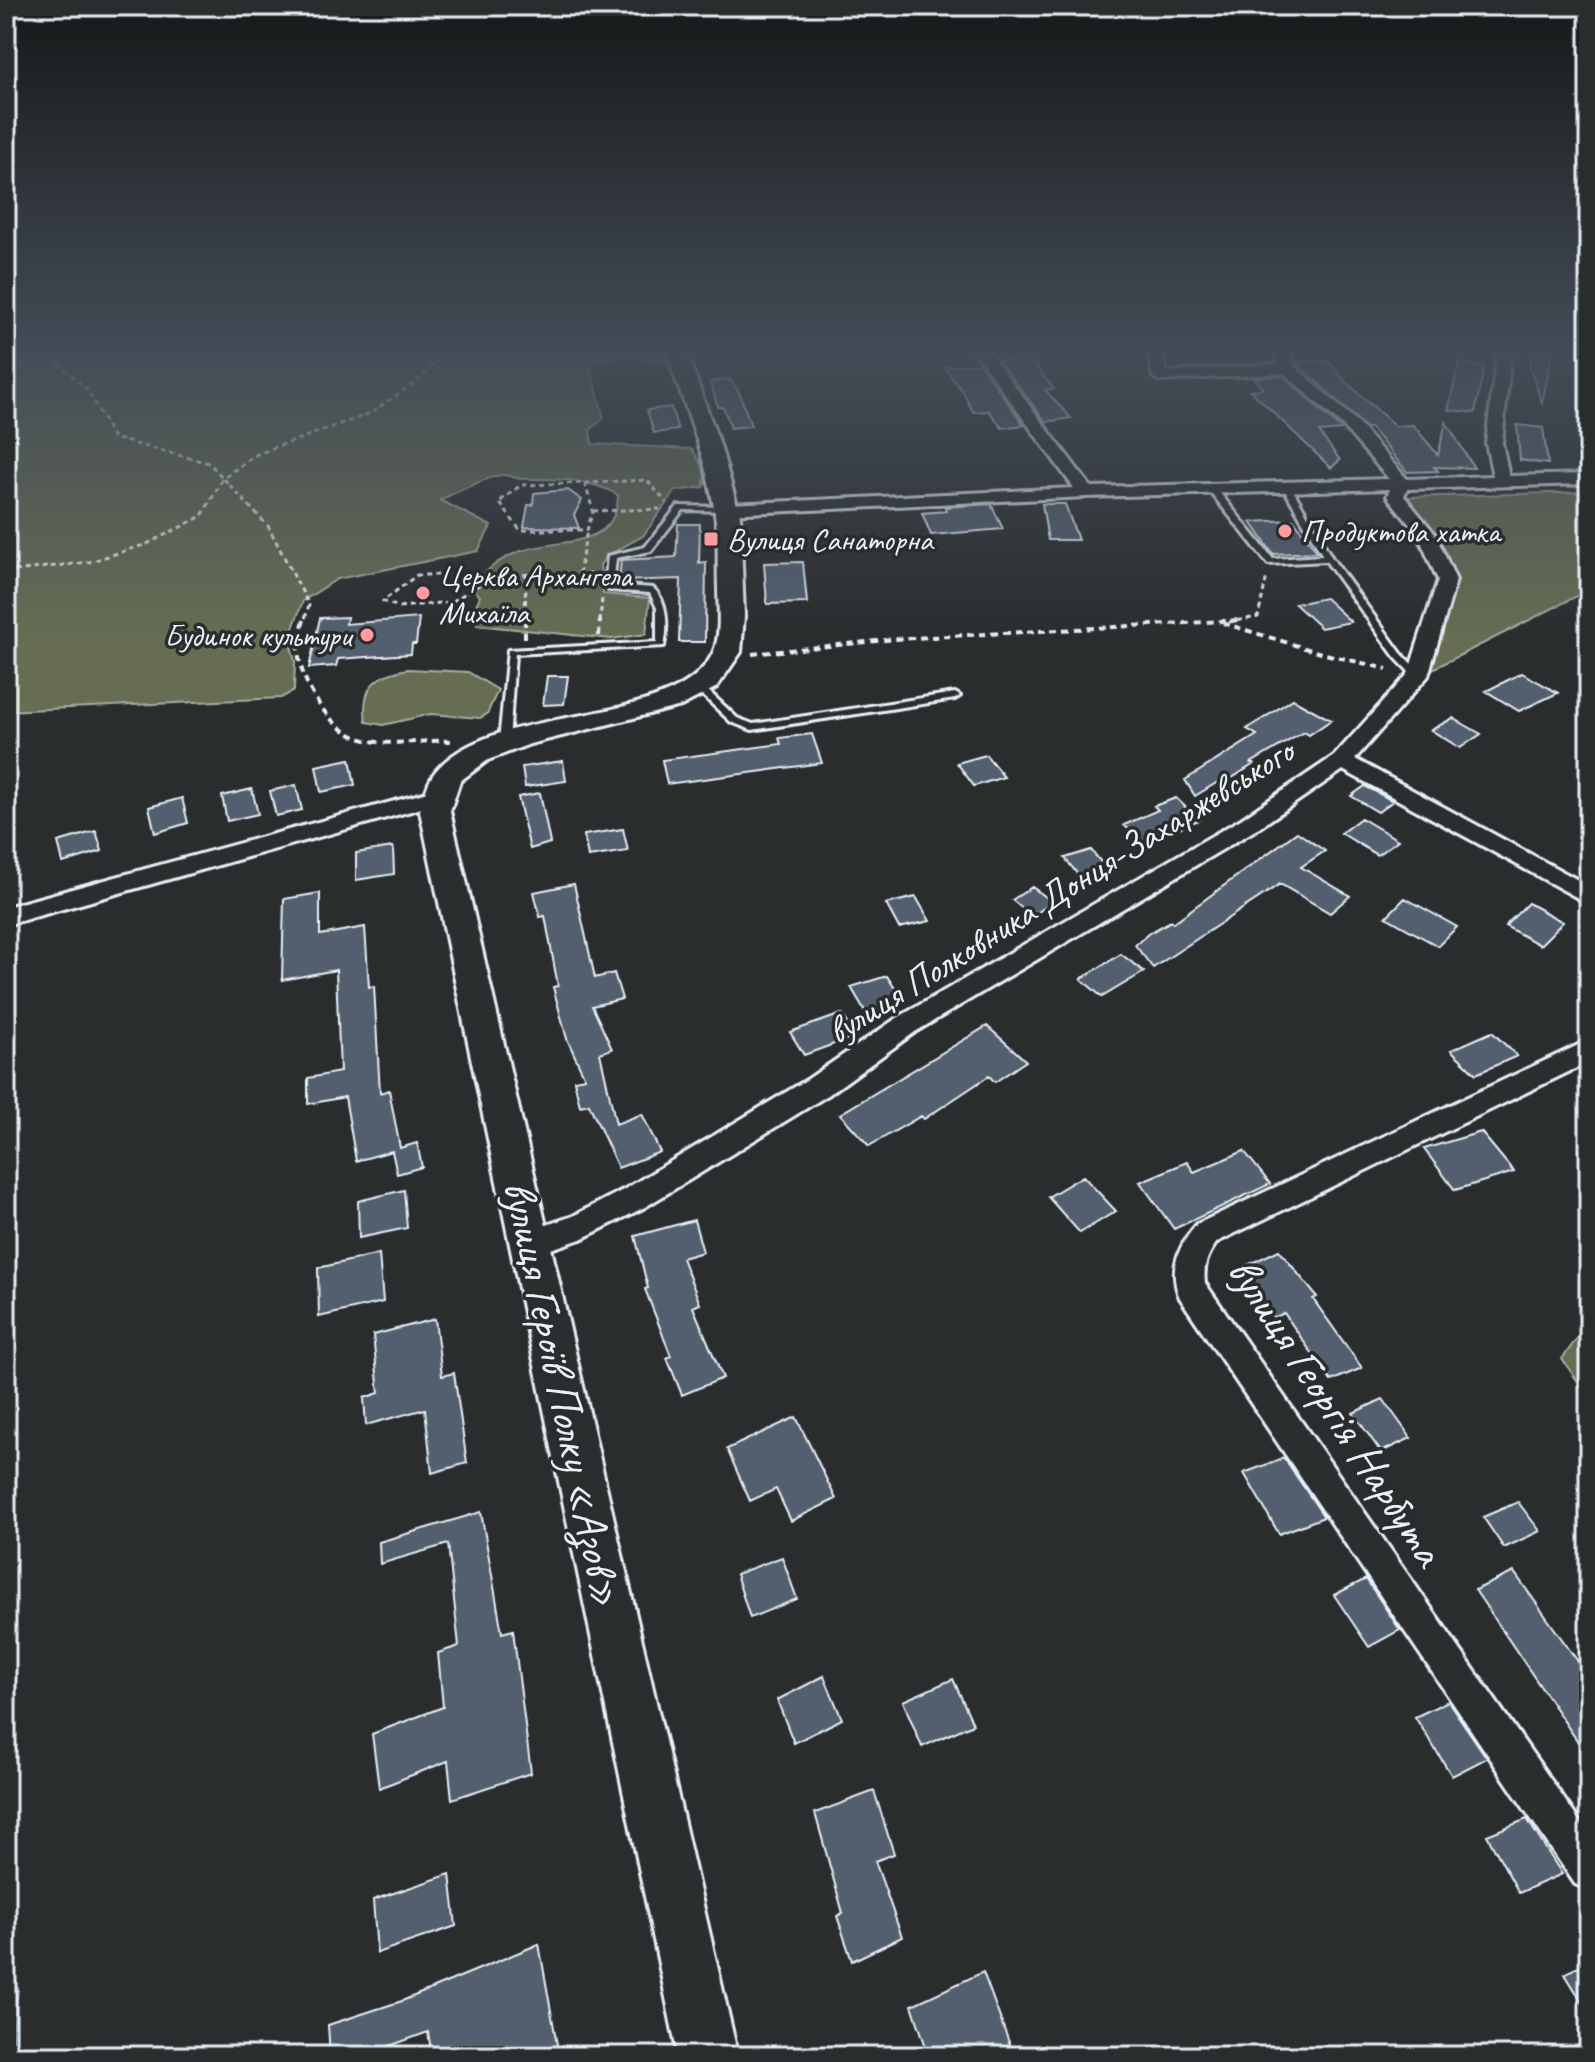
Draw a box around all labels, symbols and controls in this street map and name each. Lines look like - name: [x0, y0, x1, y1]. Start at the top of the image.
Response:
- place label: Продуктова хатка: [1301, 511, 1503, 552]
- place label: Вулиця Санаторна: [727, 519, 935, 560]
- marker: Продуктова хатка: [1276, 522, 1294, 540]
- marker: Вулиця Санаторна: [702, 530, 720, 548]
- place label: Церква Архангела Михаїла: [439, 555, 634, 633]
- marker: Церква Архангела Михаїла: [414, 584, 432, 602]
- place label: Будинок культури: [164, 615, 354, 656]
- marker: Будинок культури: [358, 626, 376, 644]
- street label: вулиця Полковника Донця-Захаржевського: [818, 726, 1305, 1054]
- street label: вулиця Героїв Полку «Азов»: [490, 1175, 636, 1611]
- street label: вулиця Георгія Нарбута: [1214, 1246, 1459, 1579]

